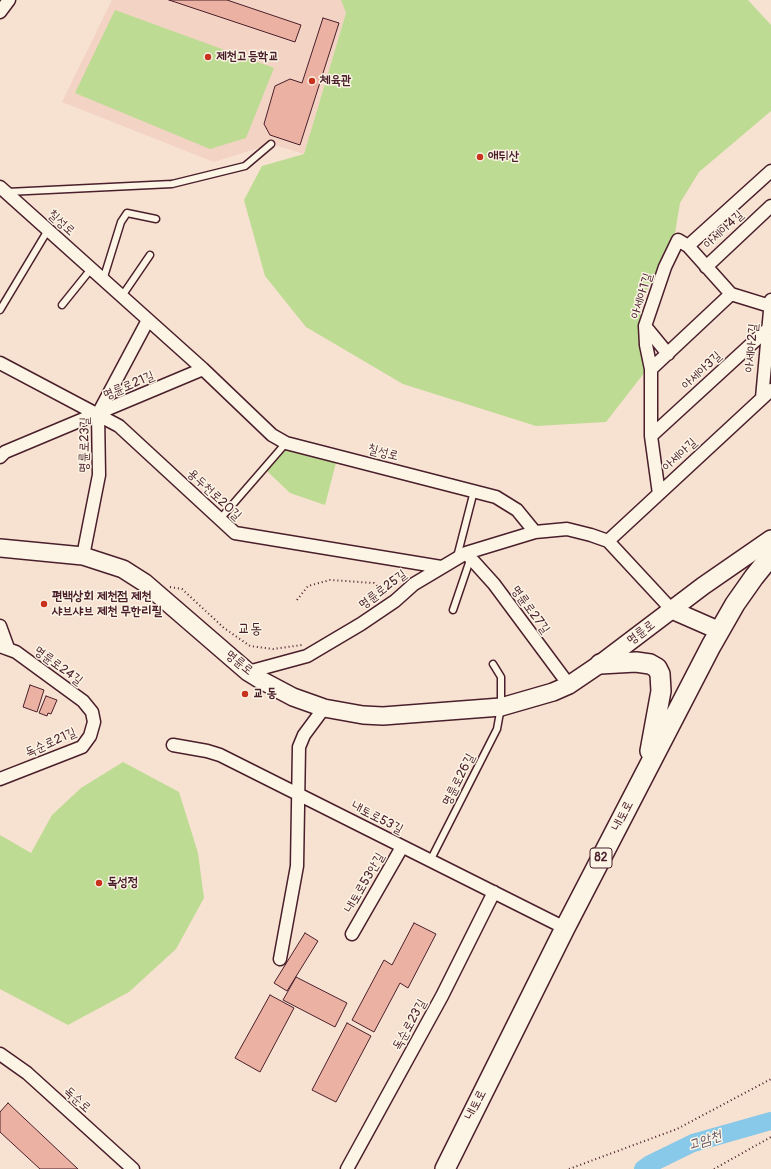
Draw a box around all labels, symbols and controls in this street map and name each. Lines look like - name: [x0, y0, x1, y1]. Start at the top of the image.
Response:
- place label: 제천고등학교: [216, 49, 279, 65]
- marker: 제천고등학교: [203, 52, 213, 62]
- place label: 체육관: [320, 73, 351, 89]
- marker: 체육관: [307, 76, 317, 86]
- place label: 애뒤산: [488, 149, 519, 165]
- marker: 애뒤산: [475, 152, 485, 162]
- street label: 칠성로: [44, 207, 78, 239]
- street label: 아세아4길: [701, 207, 747, 253]
- street label: 아세아1길: [628, 271, 656, 321]
- street label: 아세아2길: [742, 323, 762, 373]
- street label: 아세아3길: [679, 349, 725, 393]
- street label: 명륜로21길: [101, 368, 157, 404]
- street label: 명륜로23길: [77, 417, 93, 473]
- street label: 아세아길: [659, 435, 701, 475]
- street label: 칠성로: [366, 442, 400, 464]
- street label: 용두천로20길: [184, 466, 244, 524]
- street label: 명륜로25길: [356, 567, 410, 613]
- street label: 명륜로27길: [507, 583, 553, 637]
- place label: 편백상회 제천점 제천 샤브샤브 제천 무한리필: [52, 589, 162, 620]
- marker: 편백상회 제천점 제천 샤브샤브 제천 무한리필: [39, 599, 49, 609]
- street label: 명륜로: [624, 617, 658, 649]
- district label: 교동: [238, 620, 262, 638]
- street label: 명륜로24길: [30, 643, 86, 689]
- street label: 명륜로: [222, 647, 256, 679]
- place label: 교 동: [253, 686, 277, 702]
- marker: 교 동: [240, 689, 250, 699]
- street label: 독순로21길: [23, 725, 79, 761]
- street label: 명륜로26길: [439, 751, 479, 809]
- street label: 내토로53길: [348, 798, 406, 838]
- street label: 내토로: [609, 798, 637, 834]
- road number: 82: [590, 848, 612, 868]
- street label: 내토로53안길: [342, 850, 388, 916]
- place label: 독성정: [107, 875, 138, 891]
- marker: 독성정: [94, 878, 104, 888]
- street label: 독순로23길: [390, 997, 430, 1053]
- street label: 독순로: [60, 1084, 94, 1116]
- street label: 내토로: [462, 1087, 490, 1123]
- water label: 고암천: [686, 1128, 724, 1154]

